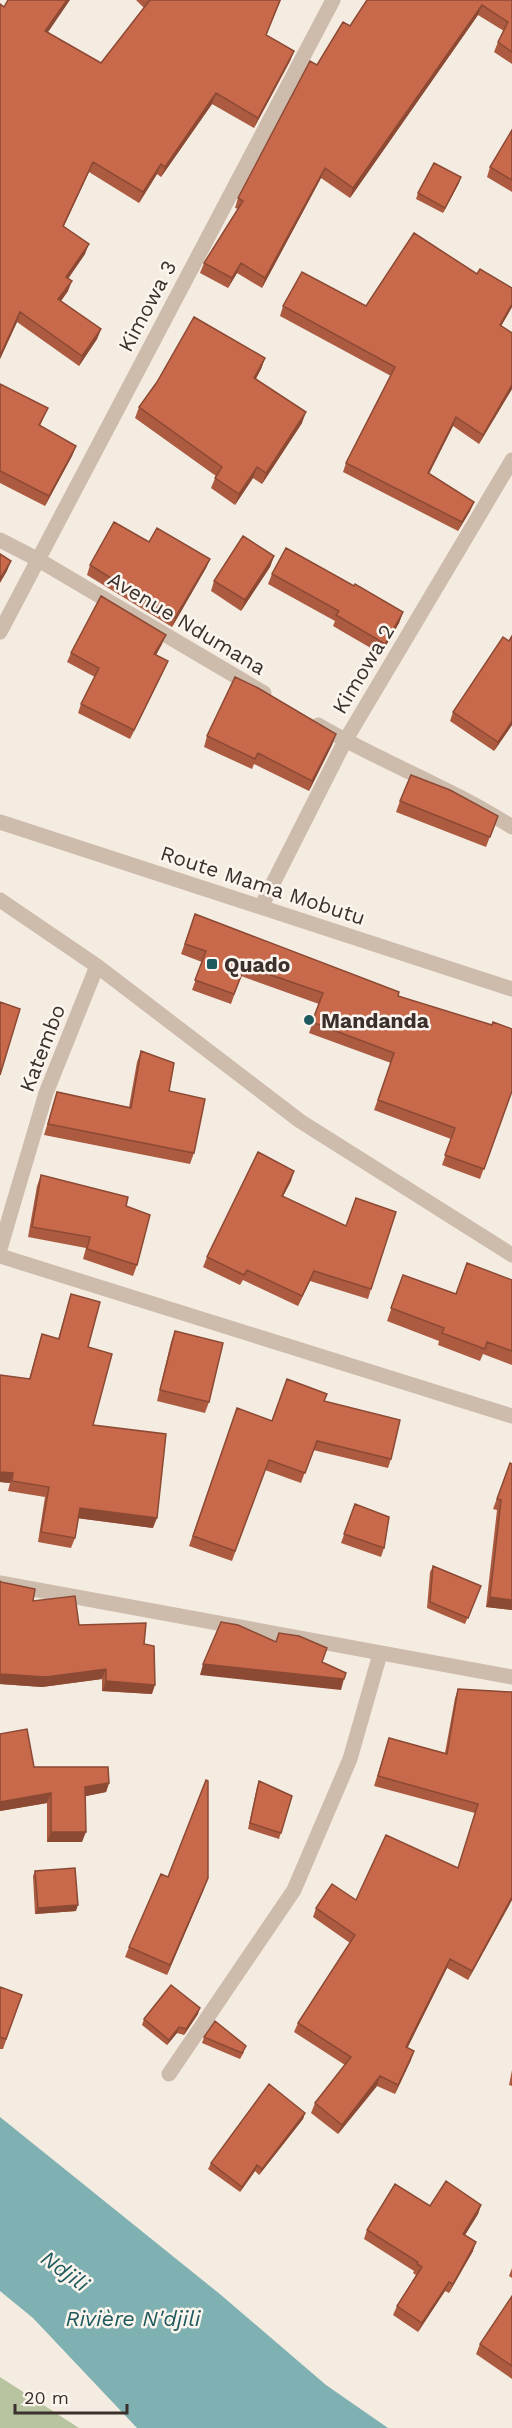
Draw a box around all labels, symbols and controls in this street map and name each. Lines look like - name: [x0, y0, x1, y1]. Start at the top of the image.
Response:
- street label: Kimowa 3: [113, 256, 181, 356]
- street label: Avenue Ndumana: [104, 566, 271, 680]
- street label: Kimowa 2: [327, 620, 399, 718]
- street label: Route Mama Mobutu: [157, 840, 369, 930]
- place label: Quado: [224, 952, 290, 977]
- marker: Quado: [205, 957, 219, 971]
- street label: Katembo: [14, 1001, 70, 1095]
- place label: Mandanda: [321, 1008, 430, 1033]
- marker: Mandanda: [302, 1013, 316, 1027]
- water label: Ndjili: [36, 2245, 95, 2297]
- water label: Rivière N'djili: [66, 2306, 202, 2331]
- scale bar: [15, 2377, 128, 2415]
- text: 20 m: [24, 2387, 69, 2408]

